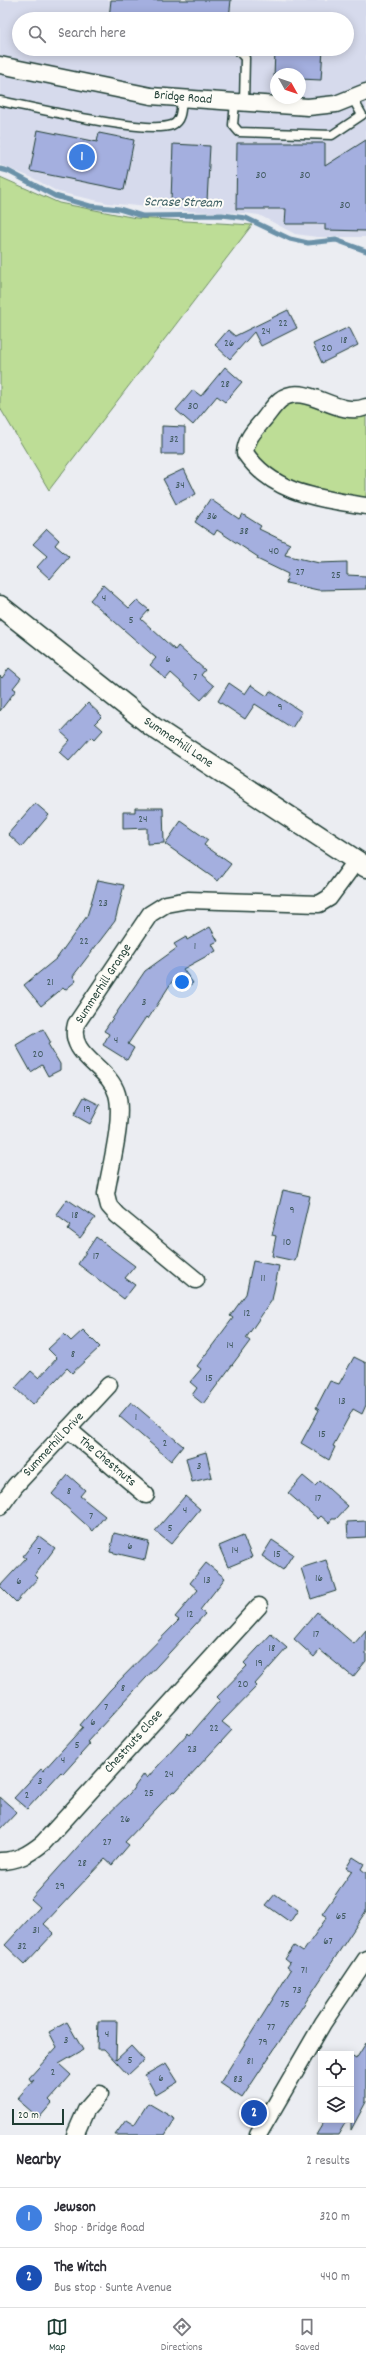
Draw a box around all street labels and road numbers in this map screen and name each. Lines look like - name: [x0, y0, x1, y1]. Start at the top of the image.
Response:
- street label: Bridge Road: [153, 86, 213, 110]
- street label: Summerhill Lane: [139, 713, 217, 774]
- street label: Summerhill Grange: [71, 940, 137, 1028]
- street label: Summerhill Drive: [19, 1408, 89, 1482]
- street label: The Chestnuts: [74, 1432, 140, 1492]
- street label: Chestnuts Close: [100, 1706, 168, 1778]

